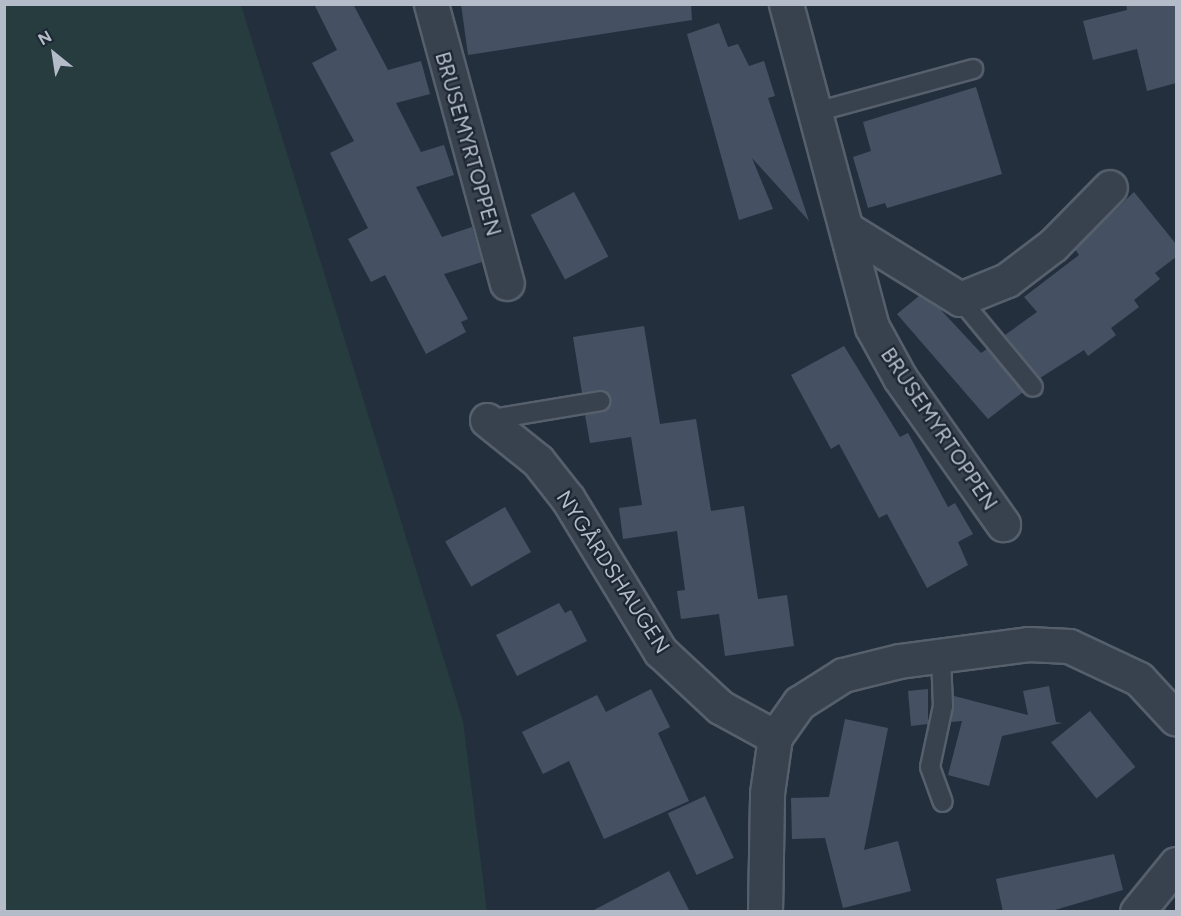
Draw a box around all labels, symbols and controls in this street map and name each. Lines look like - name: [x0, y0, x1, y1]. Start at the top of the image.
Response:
- north arrow: [24, 24, 84, 84]
- text: N: [35, 27, 55, 49]
- street label: BRUSEMYRTOPPEN: [430, 49, 506, 239]
- street label: BRUSEMYRTOPPEN: [875, 343, 1003, 515]
- street label: NYGÅRDSHAUGEN: [551, 486, 675, 658]

